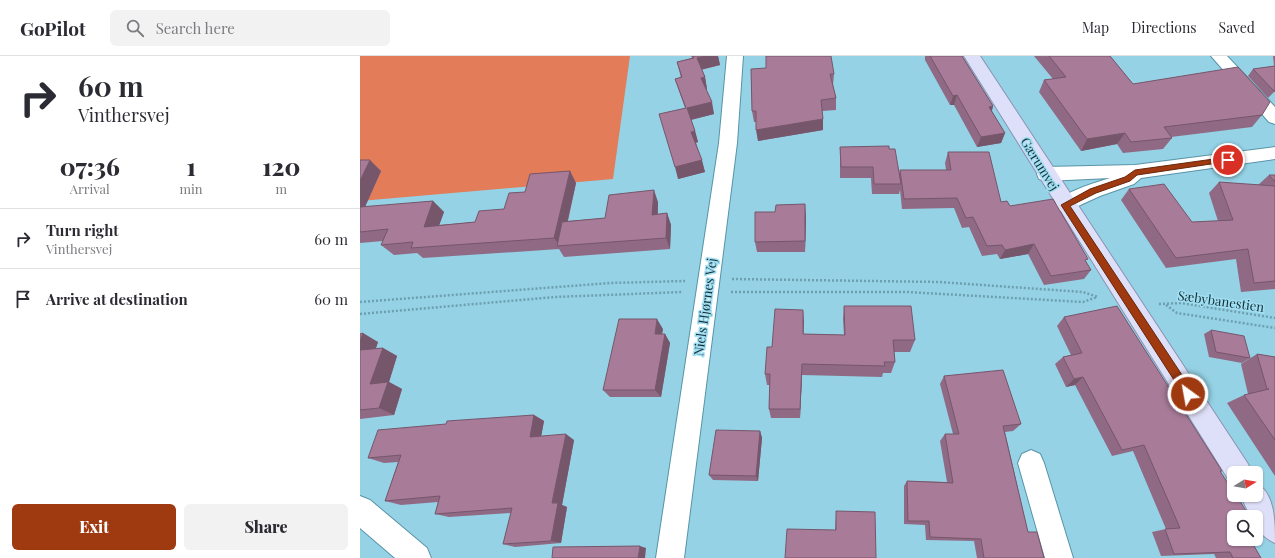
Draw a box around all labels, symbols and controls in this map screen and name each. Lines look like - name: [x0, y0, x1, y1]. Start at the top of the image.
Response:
- search box: [110, 10, 390, 46]
- text: GoPilot: [20, 15, 86, 41]
- icon: search: [124, 17, 146, 39]
- text: Search here: [156, 18, 235, 38]
- text: Map: [1082, 18, 1109, 37]
- text: Directions: [1131, 18, 1197, 37]
- text: Saved: [1219, 18, 1255, 37]
- text: 60 m: [78, 67, 144, 104]
- icon: right: [12, 72, 64, 124]
- text: Vinthersvej: [78, 103, 170, 127]
- street label: Gærumvej: [1017, 134, 1063, 194]
- pin: [1211, 143, 1245, 177]
- icon: arrive: [1217, 149, 1239, 171]
- text: 07:36: [60, 150, 120, 182]
- text: 1: [186, 150, 196, 182]
- text: 120: [262, 150, 300, 182]
- text: Arrival: [70, 180, 110, 197]
- text: min: [179, 180, 203, 197]
- text: m: [276, 180, 287, 197]
- text: Turn right: [46, 220, 119, 240]
- icon: right: [12, 228, 34, 250]
- text: 60 m: [314, 229, 348, 249]
- text: Vinthersvej: [46, 240, 112, 257]
- street label: Niels Hjørnes Vej: [689, 257, 720, 357]
- street label: Sæbybanestien: [1177, 286, 1266, 315]
- icon: arrive: [12, 288, 34, 310]
- text: Arrive at destination: [46, 289, 188, 309]
- text: 60 m: [314, 289, 348, 309]
- position arrow: [1167, 373, 1209, 415]
- north arrow: [1227, 466, 1263, 502]
- map controls: [1227, 466, 1263, 546]
- button: Exit: [12, 504, 176, 550]
- button: Share: [184, 504, 348, 550]
- button: search: [1227, 510, 1263, 546]

